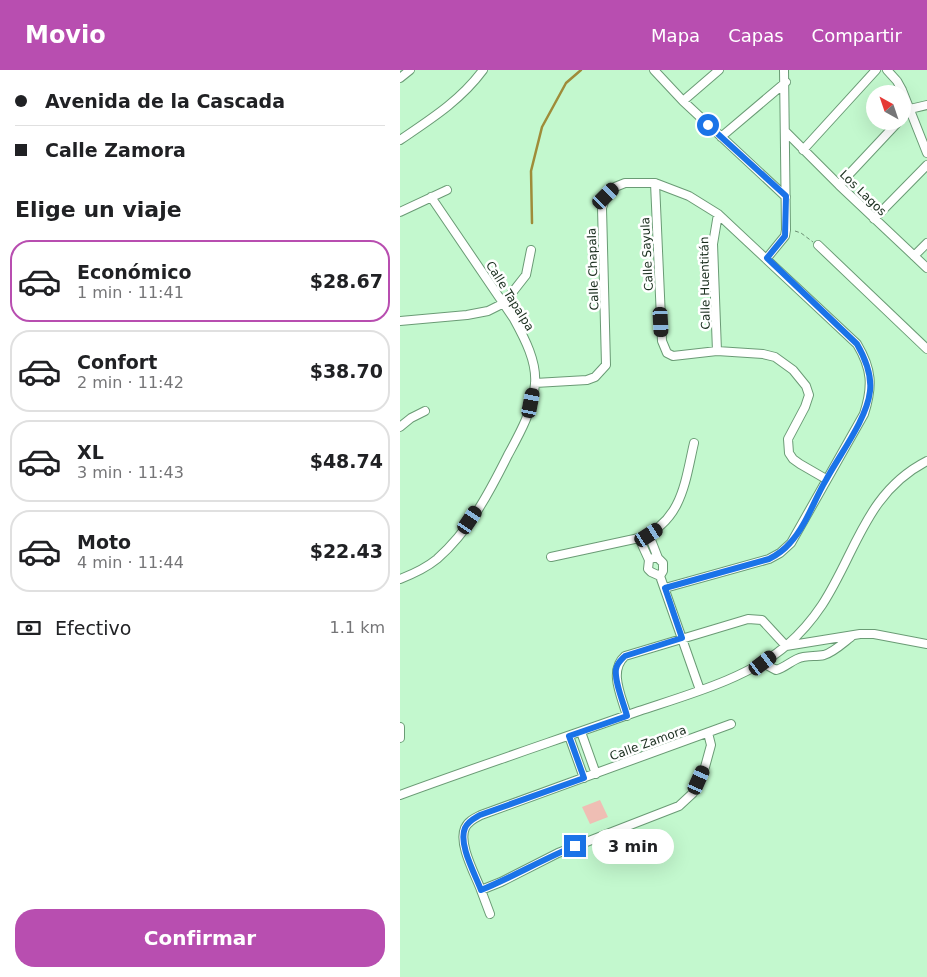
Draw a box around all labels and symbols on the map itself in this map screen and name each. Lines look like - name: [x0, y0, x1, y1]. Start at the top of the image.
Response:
- north arrow: [866, 85, 911, 130]
- route start: [697, 114, 719, 136]
- street label: Los Lagos: [837, 167, 889, 219]
- car: [590, 180, 621, 212]
- street label: Calle Sayula: [638, 217, 656, 291]
- street label: Calle Chapala: [585, 227, 601, 311]
- street label: Calle Huentitán: [697, 236, 713, 330]
- street label: Calle Tapalpa: [483, 259, 537, 333]
- car: [652, 307, 669, 337]
- car: [520, 387, 541, 419]
- car: [455, 503, 484, 537]
- car: [632, 521, 665, 549]
- car: [746, 648, 779, 678]
- street label: Calle Zamora: [608, 723, 688, 763]
- car: [686, 763, 711, 797]
- callout: 3 min: [592, 828, 675, 864]
- route end: [564, 835, 586, 857]

